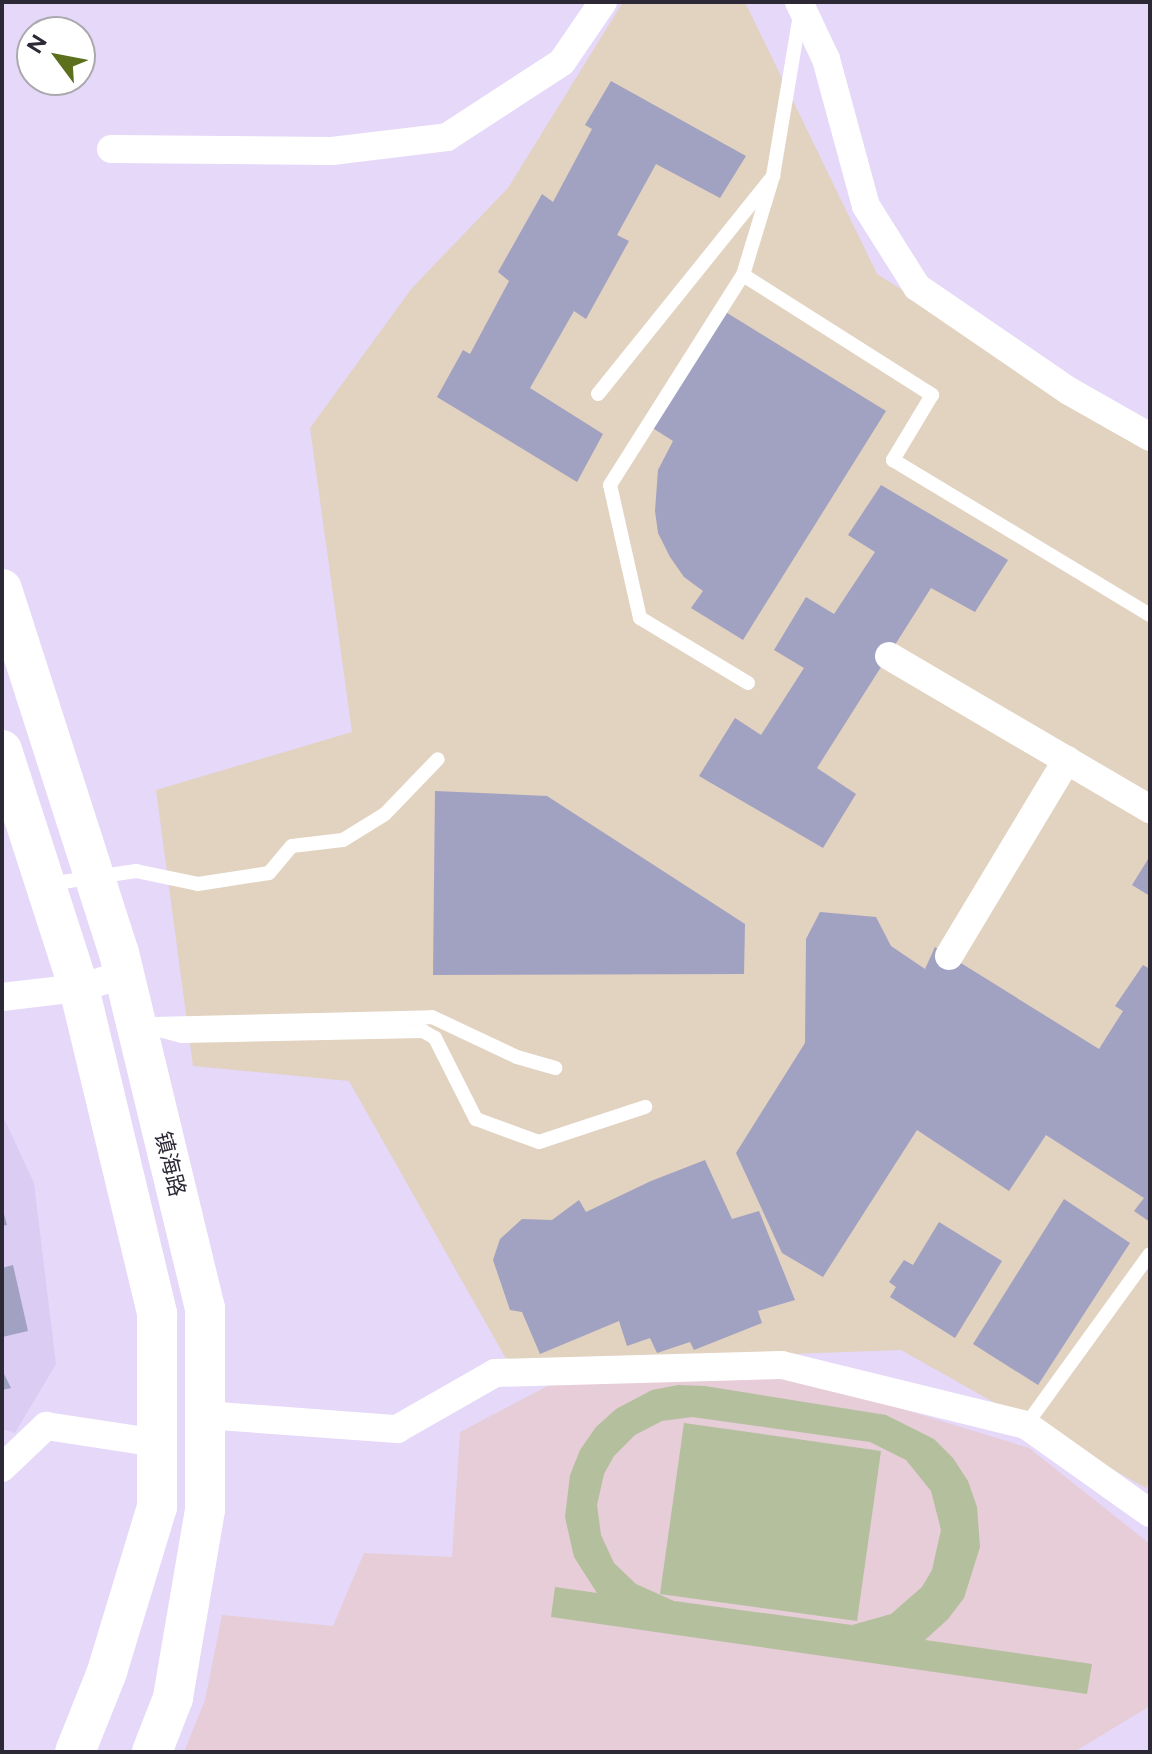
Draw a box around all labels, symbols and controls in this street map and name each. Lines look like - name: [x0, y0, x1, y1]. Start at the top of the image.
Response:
- north arrow: [16, 16, 96, 96]
- text: N: [21, 30, 53, 58]
- street label: 镇海路: [149, 1129, 191, 1199]

